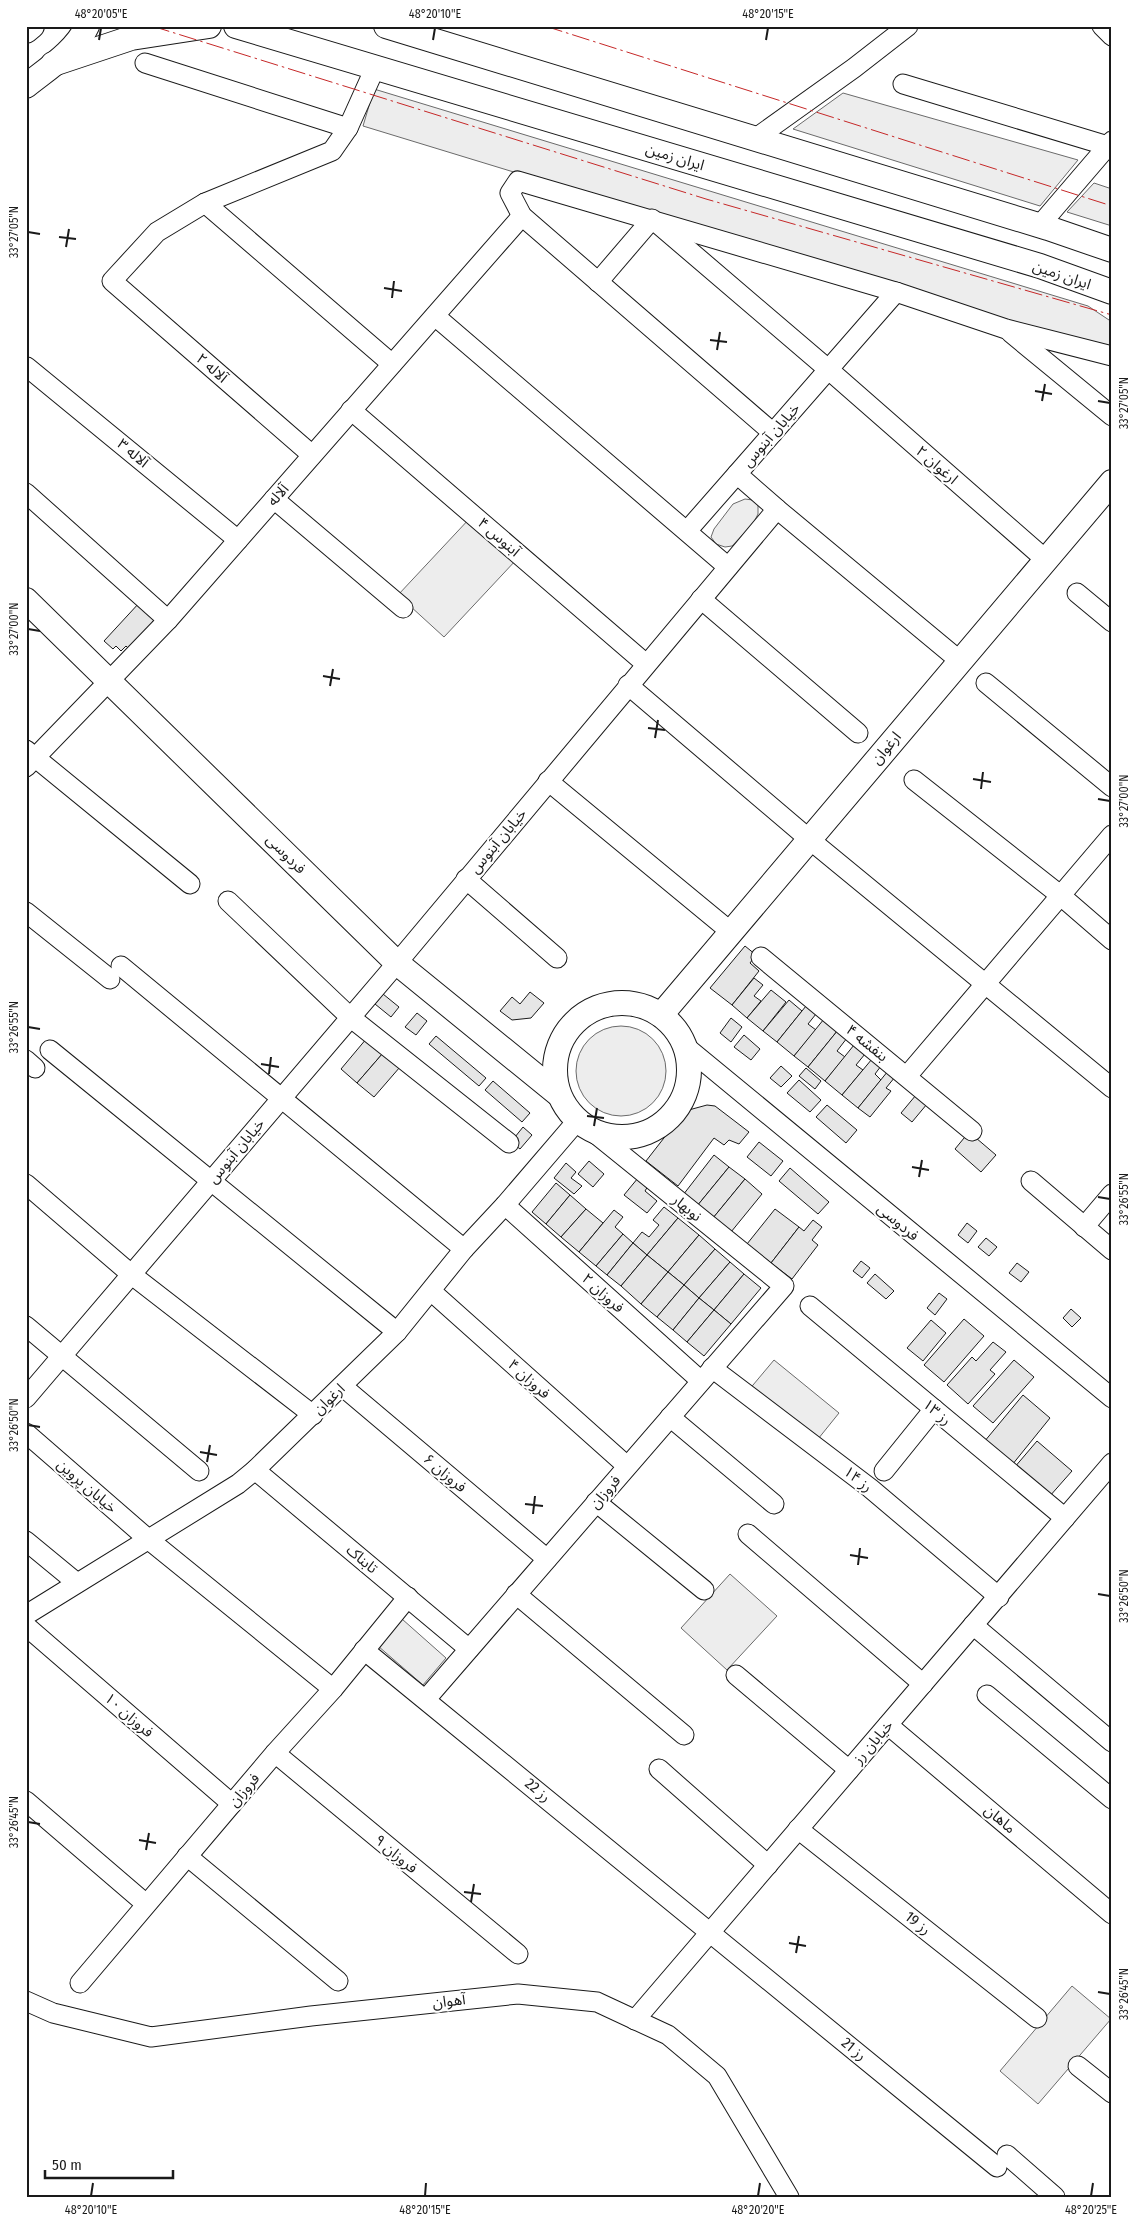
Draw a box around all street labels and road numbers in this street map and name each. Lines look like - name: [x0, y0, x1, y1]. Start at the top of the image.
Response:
- street label: ایران زمین: [644, 140, 706, 174]
- street label: ایران زمین: [1031, 257, 1093, 293]
- street label: آلاله ۲: [193, 350, 232, 387]
- street label: خیابان آبنوس: [738, 399, 804, 471]
- street label: آلاله ۳: [114, 435, 153, 472]
- street label: ارغوان ۲: [912, 442, 962, 488]
- street label: آلاله: [264, 480, 293, 510]
- street label: آبنوس ۴: [474, 514, 524, 561]
- street label: ارغوان: [867, 728, 905, 768]
- street label: خیابان آبنوس: [466, 805, 530, 877]
- street label: فردوسی: [262, 830, 310, 878]
- street label: بنفشه ۴: [842, 1021, 892, 1065]
- street label: خیابان آبنوس: [204, 1115, 268, 1187]
- street label: نوبهار: [668, 1190, 705, 1225]
- street label: فردوسی: [874, 1199, 923, 1245]
- street label: فروزان ۲: [578, 1269, 628, 1317]
- street label: فروزان ۴: [504, 1355, 554, 1403]
- street label: ارغوان: [309, 1380, 349, 1418]
- street label: رز ۱۳: [919, 1395, 955, 1429]
- street label: فروزان ۶: [420, 1450, 470, 1496]
- street label: خیابان پروین: [53, 1455, 121, 1518]
- street label: رز ۱۴: [840, 1462, 876, 1496]
- street label: فروزان: [586, 1471, 625, 1512]
- street label: تابناک: [343, 1541, 381, 1577]
- street label: فروزان ۱۰: [101, 1689, 157, 1741]
- street label: خیابان رز: [848, 1716, 897, 1768]
- street label: فروزان: [225, 1769, 264, 1810]
- street label: رز 22: [522, 1774, 554, 1806]
- street label: ماهان: [981, 1801, 1019, 1837]
- street label: فروزان ۹: [371, 1831, 421, 1877]
- street label: رز 19: [902, 1907, 934, 1939]
- street label: آهوان: [432, 1990, 467, 2012]
- street label: رز 21: [838, 2034, 870, 2064]

